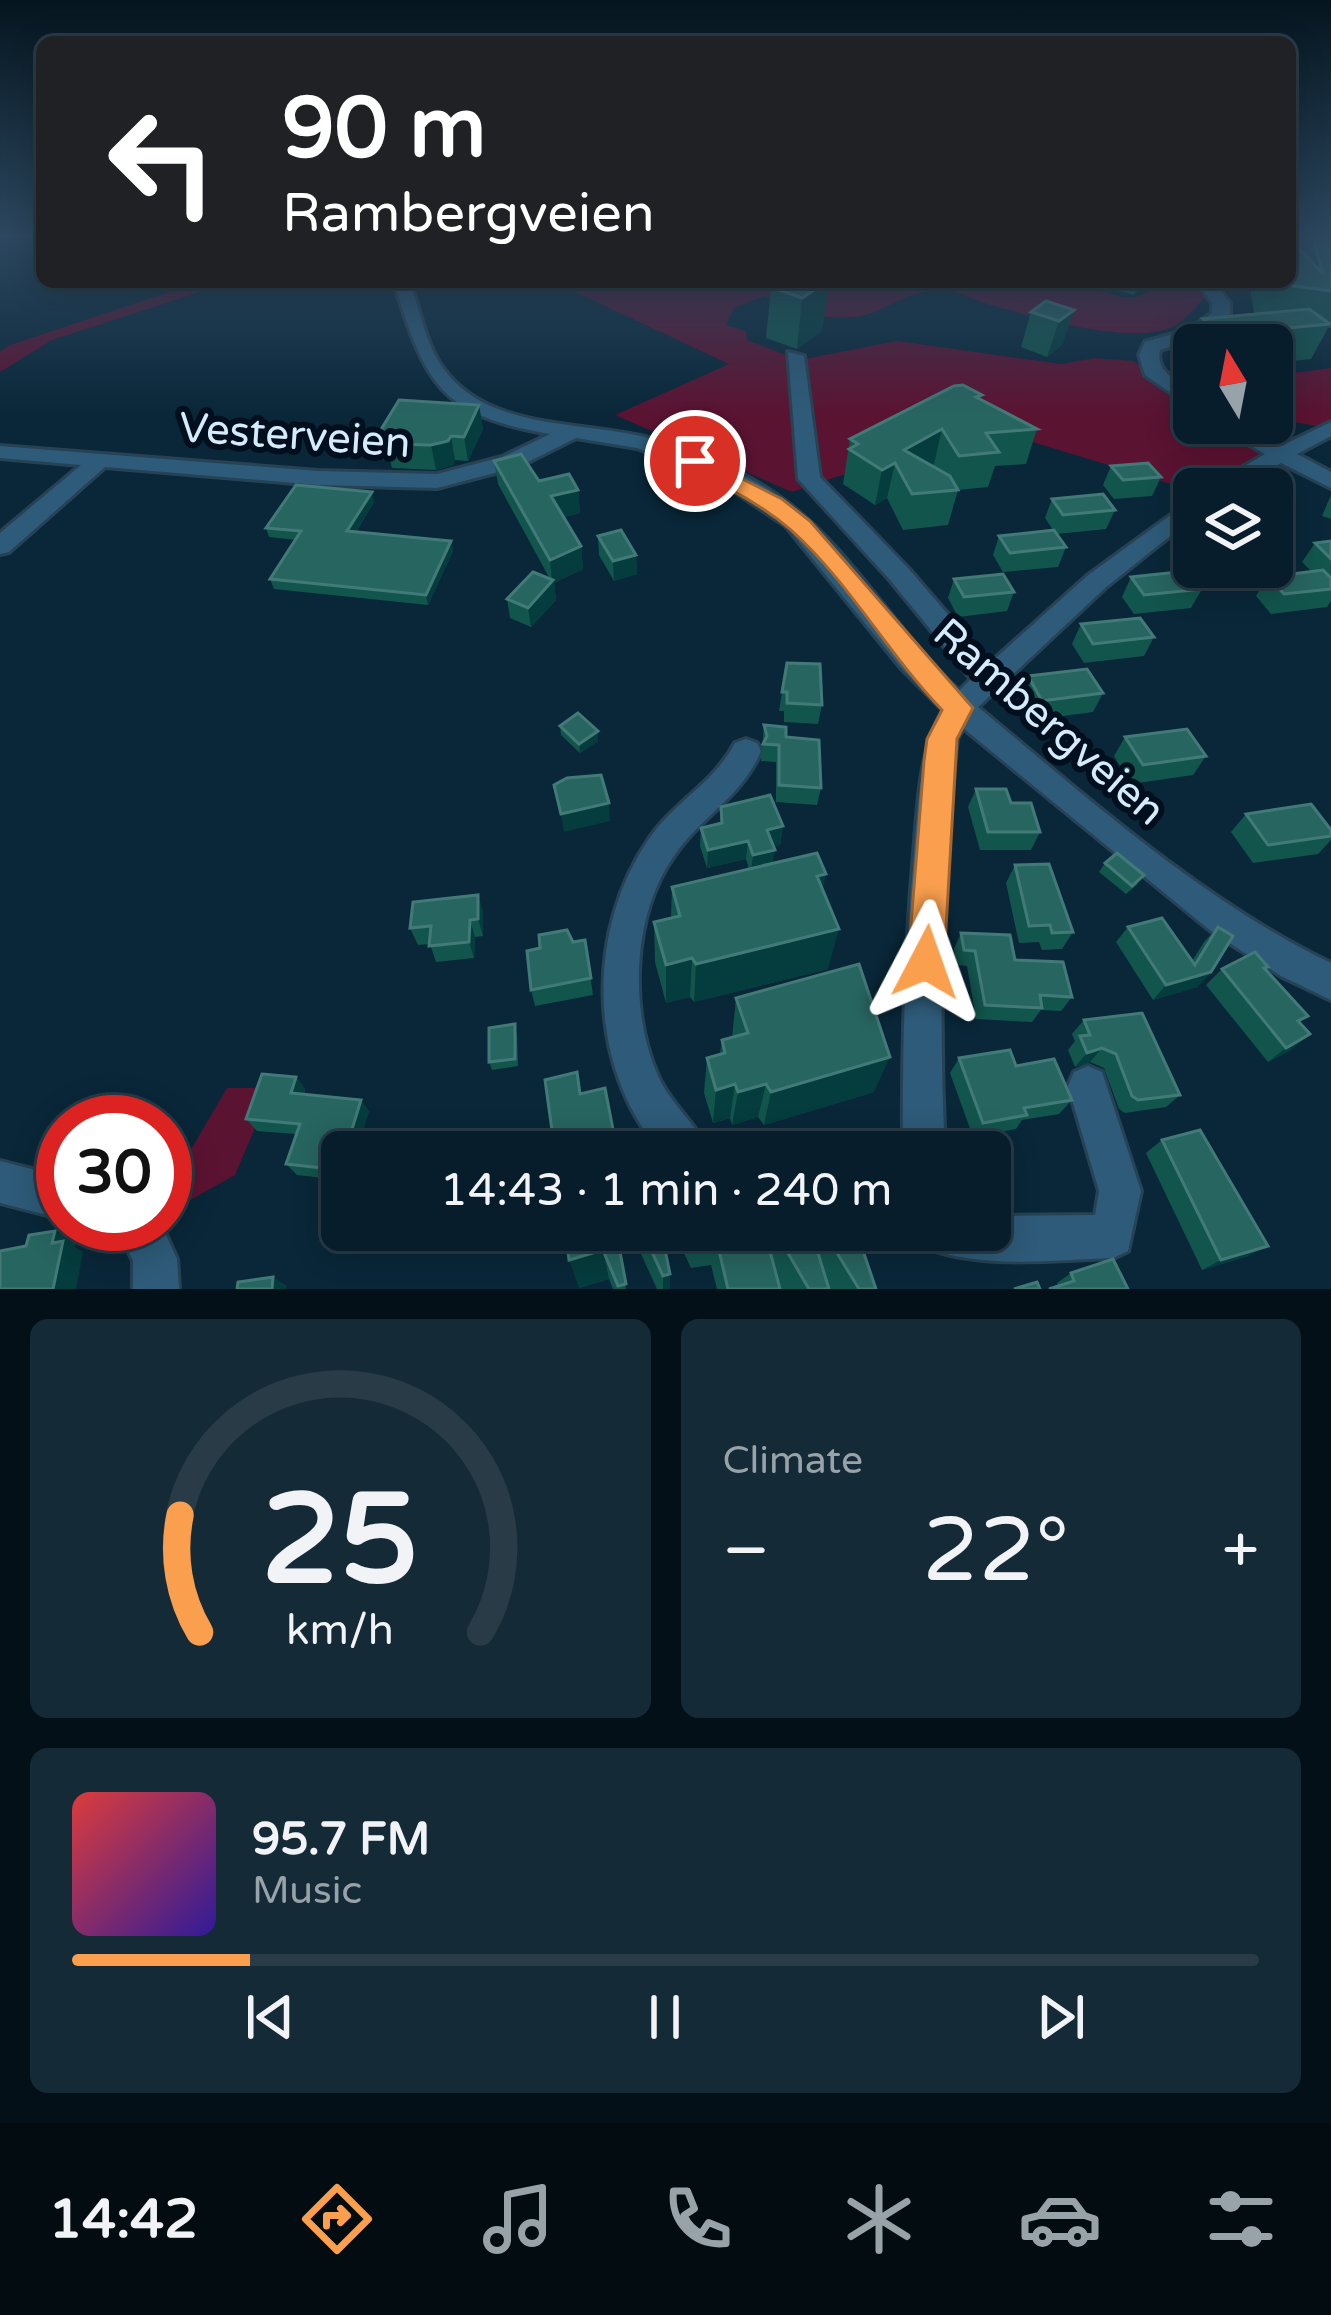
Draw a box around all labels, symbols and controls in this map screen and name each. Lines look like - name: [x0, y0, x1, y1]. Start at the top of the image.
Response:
- text: 90 m: [282, 79, 486, 180]
- icon: left: [84, 84, 240, 240]
- text: Rambergveien: [282, 181, 655, 246]
- north arrow: [1173, 324, 1293, 444]
- map controls: [1173, 324, 1293, 588]
- street label: Vesterveien: [178, 402, 412, 469]
- pin: [644, 410, 746, 512]
- icon: arrive: [662, 428, 728, 494]
- button: layers: [1173, 468, 1293, 588]
- street label: Rambergveien: [923, 608, 1175, 836]
- position arrow: [863, 899, 989, 1025]
- speed limit sign: 30: [36, 1095, 192, 1251]
- text: 14:43 · 1 min · 240 m: [440, 1164, 892, 1218]
- text: Climate: [723, 1437, 863, 1484]
- text: 25: [262, 1466, 419, 1617]
- text: 22°: [922, 1497, 1069, 1606]
- text: −: [723, 1511, 770, 1591]
- text: +: [1222, 1511, 1259, 1591]
- text: km/h: [286, 1604, 394, 1655]
- text: 95.7 FM: [252, 1813, 430, 1867]
- text: Music: [252, 1867, 362, 1914]
- icon: previous: [237, 1984, 303, 2050]
- icon: pause: [632, 1984, 698, 2050]
- icon: next: [1028, 1984, 1094, 2050]
- icon: directions: [295, 2177, 379, 2261]
- icon: music: [476, 2177, 560, 2261]
- icon: phone: [656, 2177, 740, 2261]
- icon: climate: [837, 2177, 921, 2261]
- icon: car: [1018, 2177, 1102, 2261]
- icon: filters: [1199, 2177, 1283, 2261]
- text: 14:42: [48, 2187, 198, 2252]

